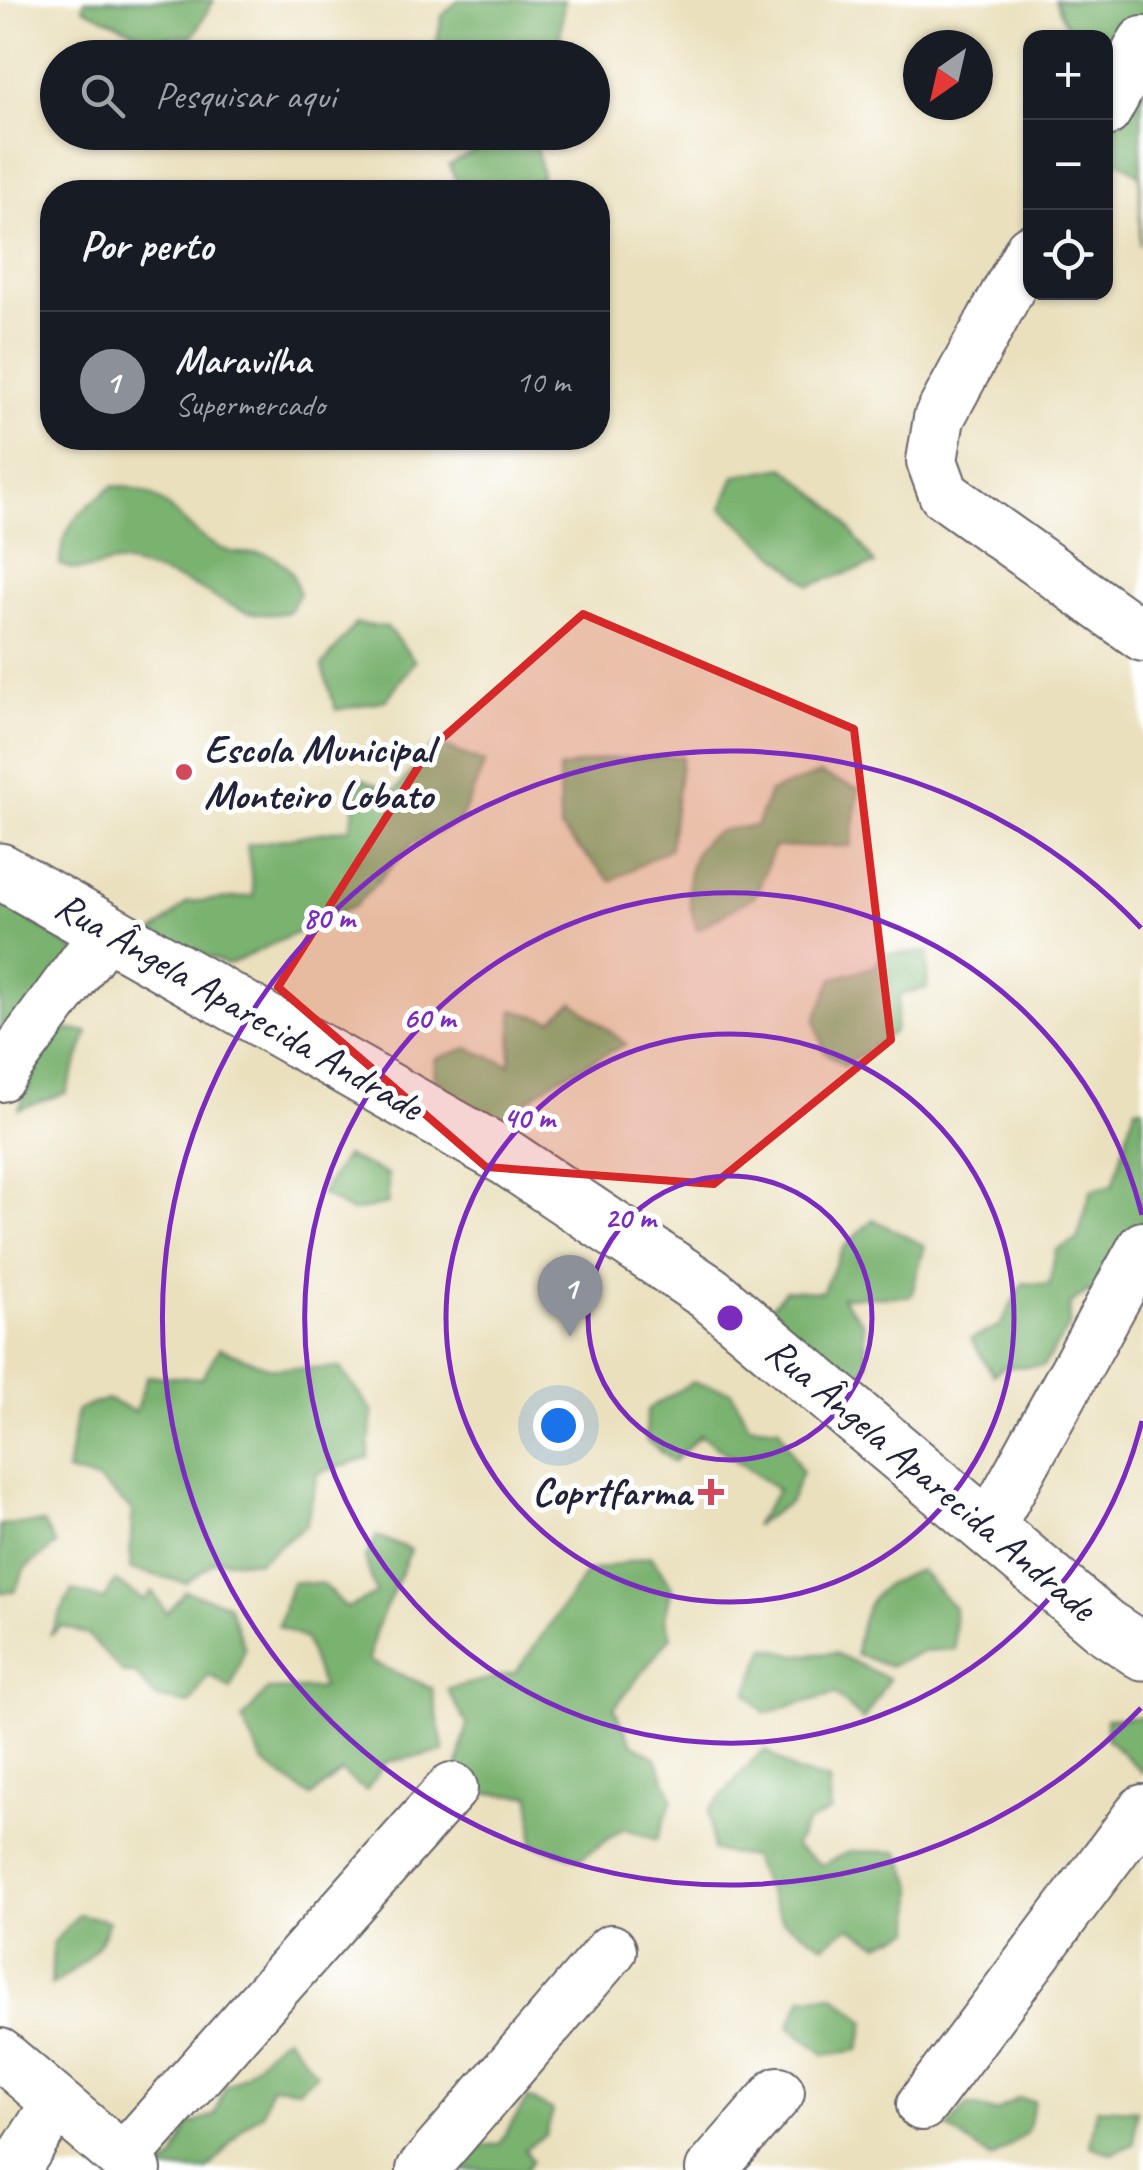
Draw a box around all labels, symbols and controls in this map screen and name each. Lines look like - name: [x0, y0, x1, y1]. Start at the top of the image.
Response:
- north arrow: [903, 30, 993, 120]
- map controls: [1023, 30, 1113, 300]
- button: +: [1023, 30, 1113, 120]
- search box: [40, 40, 610, 150]
- icon: search: [75, 68, 130, 123]
- text: Pesquisar aqui: [155, 72, 336, 119]
- button: −: [1023, 120, 1113, 210]
- button: locate: [1023, 210, 1113, 300]
- text: Por perto: [80, 219, 213, 272]
- text: Maravilha: [175, 337, 311, 384]
- text: 1: [105, 361, 120, 402]
- text: 10 m: [516, 361, 570, 402]
- text: Supermercado: [175, 384, 325, 425]
- place label: Escola Municipal Monteiro Lobato: [204, 724, 441, 820]
- marker: Escola Municipal Monteiro Lobato: [173, 761, 195, 783]
- street label: Rua Ângela Aparecida Andrade: [46, 880, 434, 1133]
- text: 80 m: [303, 899, 358, 937]
- text: 60 m: [403, 999, 458, 1037]
- text: 40 m: [503, 1099, 558, 1137]
- text: 20 m: [604, 1199, 659, 1237]
- pin: 1: [538, 1254, 602, 1337]
- centre of rings: [712, 1300, 748, 1336]
- street label: Rua Ângela Aparecida Andrade: [756, 1326, 1109, 1634]
- your location: [533, 1400, 584, 1451]
- place label: Coprtfarma: [532, 1467, 694, 1517]
- marker: Coprtfarma: [700, 1481, 722, 1503]

